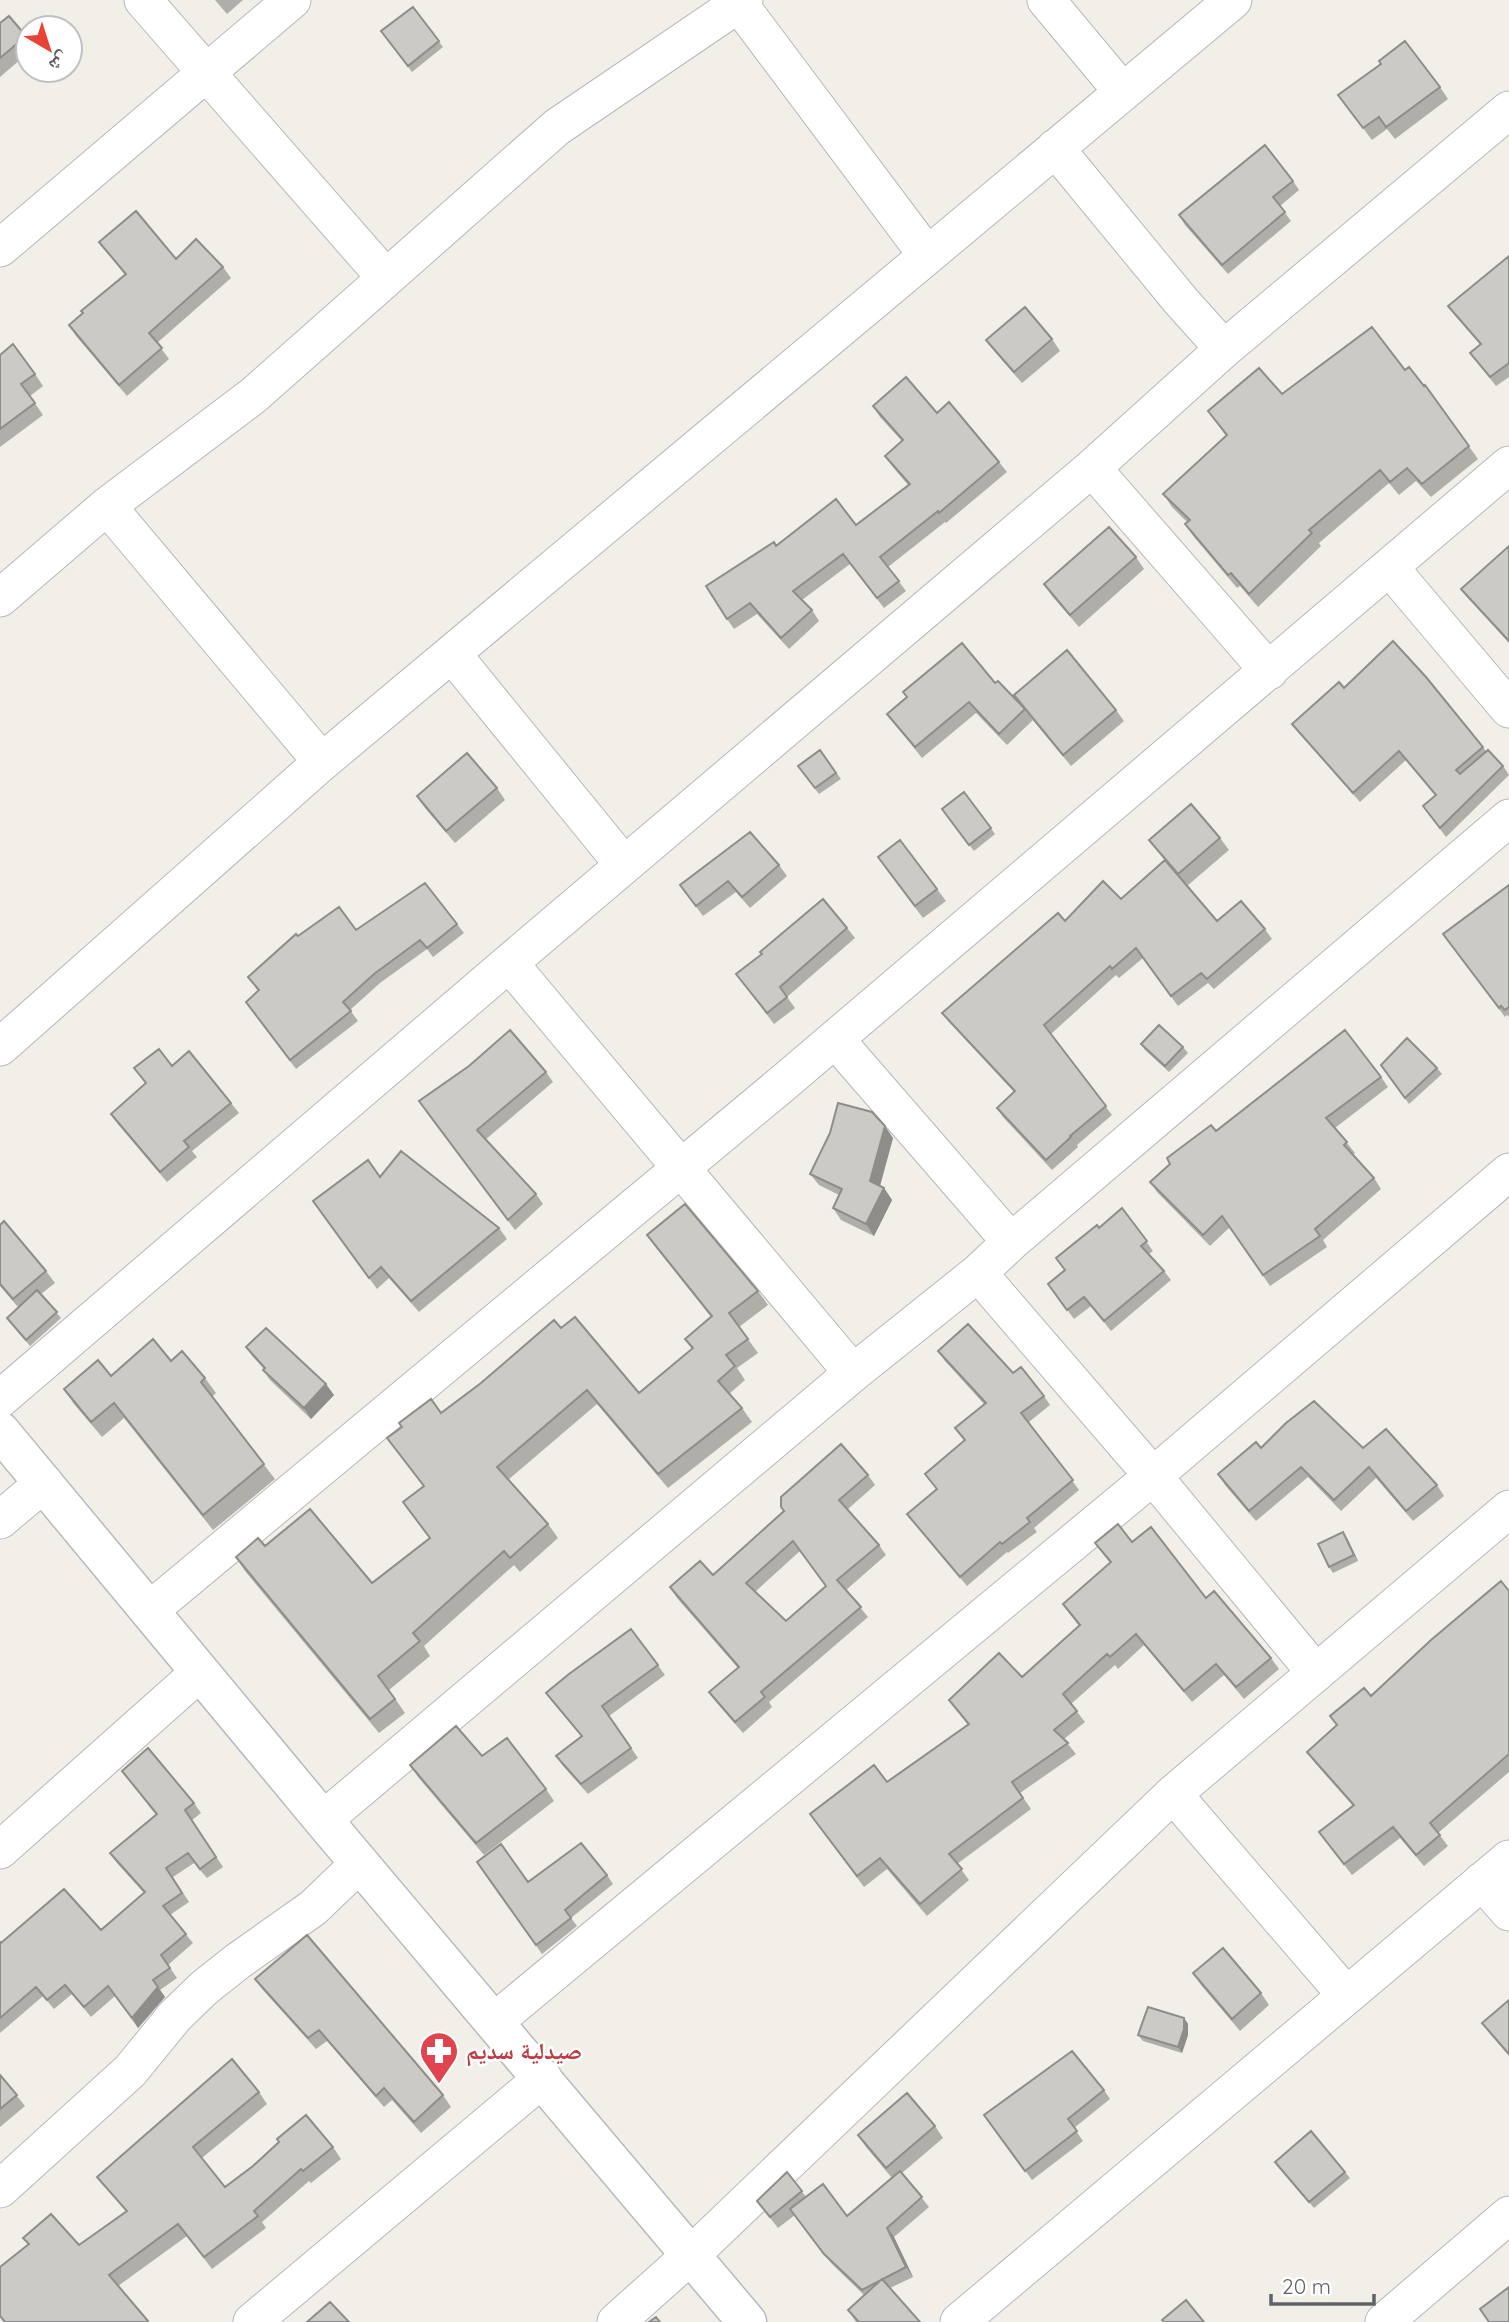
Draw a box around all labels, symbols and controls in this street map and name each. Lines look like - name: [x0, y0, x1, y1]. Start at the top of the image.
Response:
- north arrow: [14, 14, 84, 84]
- text: ش: [44, 47, 75, 78]
- pharmacy icon: صيدلية سديم: [418, 2030, 460, 2085]
- place label: صيدلية سديم: [466, 2036, 582, 2067]
- scale bar: [1271, 2262, 1374, 2306]
- text: 20 m: [1282, 2273, 1331, 2299]

